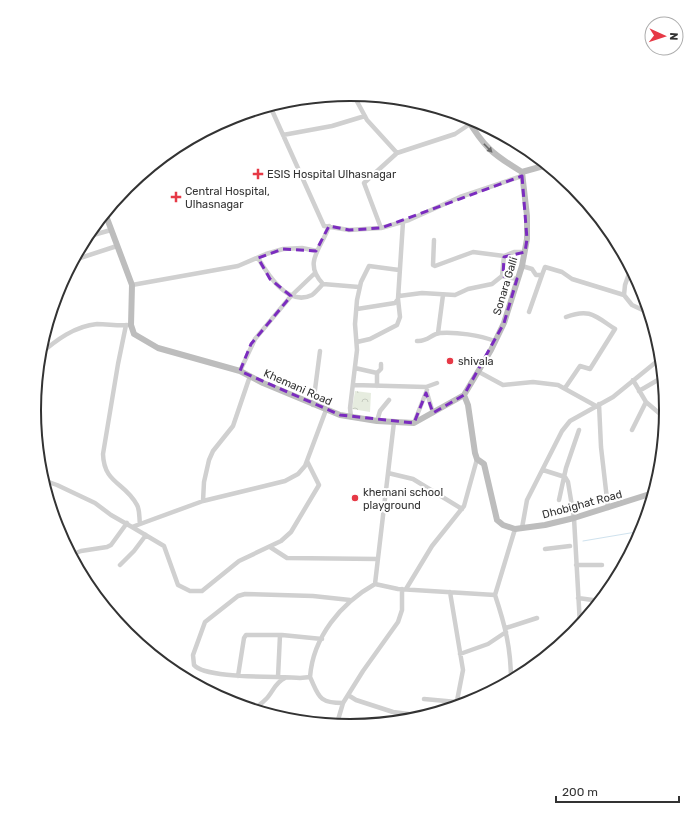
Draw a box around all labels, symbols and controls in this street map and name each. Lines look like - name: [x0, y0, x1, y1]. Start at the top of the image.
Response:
- north arrow: [644, 16, 684, 56]
- text: N: [667, 32, 680, 41]
- one-way arrow: [483, 143, 493, 153]
- marker: ESIS Hospital Ulhasnagar: [252, 168, 264, 180]
- place label: ESIS Hospital Ulhasnagar: [267, 168, 397, 181]
- place label: Central Hospital, Ulhasnagar: [185, 185, 270, 211]
- marker: Central Hospital, Ulhasnagar: [170, 191, 182, 203]
- street label: Sonara Galli: [490, 255, 521, 317]
- place label: shivala: [458, 355, 494, 368]
- marker: shivala: [445, 356, 455, 366]
- street label: Khemani Road: [262, 367, 334, 408]
- place label: khemani school playground: [363, 486, 443, 512]
- street label: Dhobighat Road: [541, 488, 623, 521]
- marker: khemani school playground: [350, 493, 360, 503]
- scale bar: [556, 778, 679, 804]
- text: 200 m: [562, 785, 598, 799]

